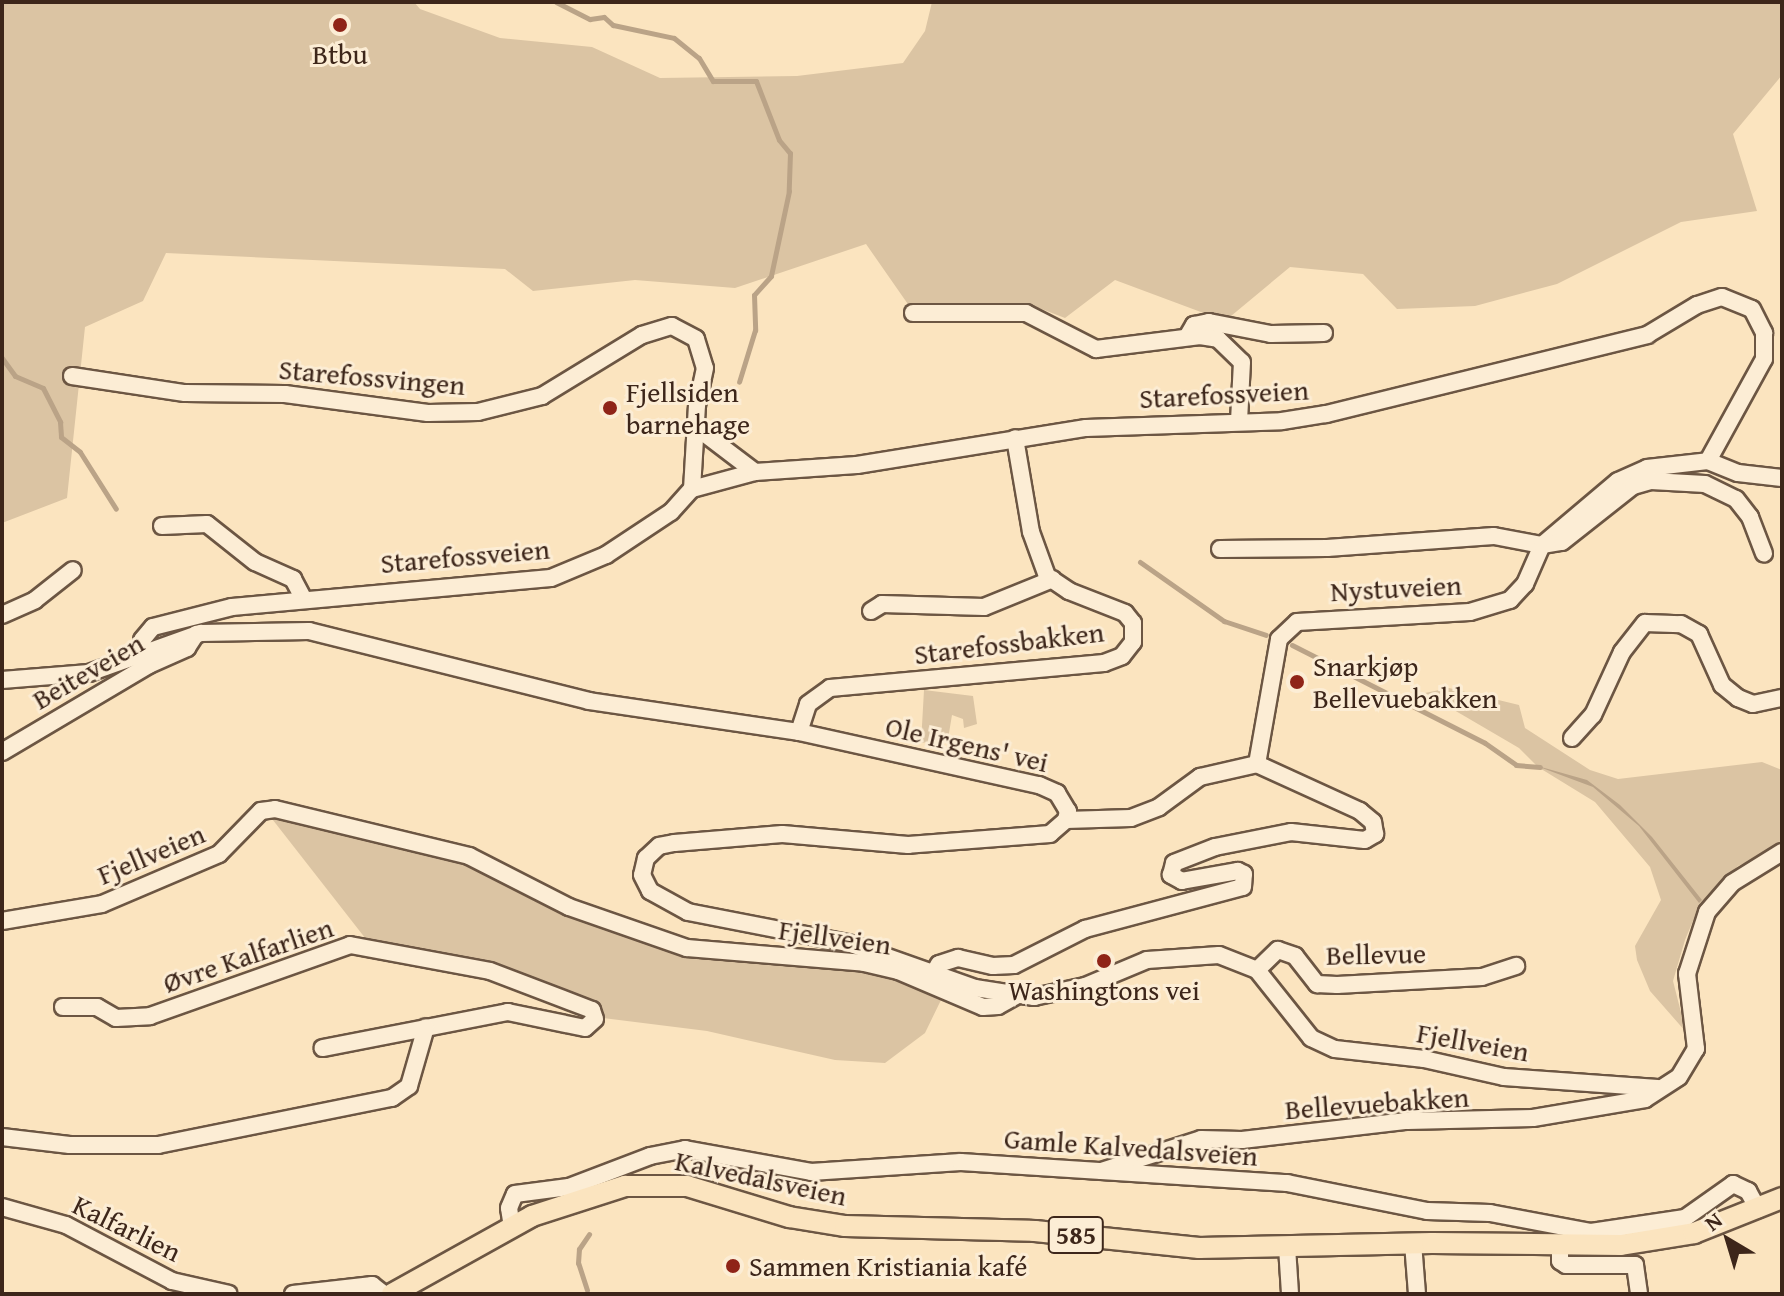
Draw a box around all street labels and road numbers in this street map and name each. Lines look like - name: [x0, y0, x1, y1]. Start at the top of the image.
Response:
- street label: Starefossvingen: [277, 352, 467, 402]
- street label: Starefossveien: [1138, 373, 1310, 415]
- street label: Starefossveien: [379, 532, 551, 580]
- street label: Nystuveien: [1329, 568, 1463, 608]
- street label: Starefossbakken: [912, 615, 1106, 671]
- street label: Beiteveien: [26, 626, 150, 716]
- street label: Ole Irgens' vei: [882, 709, 1052, 779]
- street label: Fjellveien: [92, 816, 210, 892]
- street label: Øvre Kalfarlien: [159, 910, 337, 1000]
- street label: Fjellveien: [777, 912, 893, 962]
- street label: Bellevue: [1326, 936, 1426, 972]
- street label: Fjellveien: [1414, 1016, 1532, 1068]
- street label: Bellevuebakken: [1284, 1080, 1470, 1126]
- street label: Gamle Kalvedalsveien: [1003, 1121, 1259, 1173]
- street label: Kalvedalsveien: [672, 1143, 850, 1213]
- street label: Kalfarlien: [68, 1187, 186, 1269]
- road number: 585: [1046, 1213, 1106, 1257]

